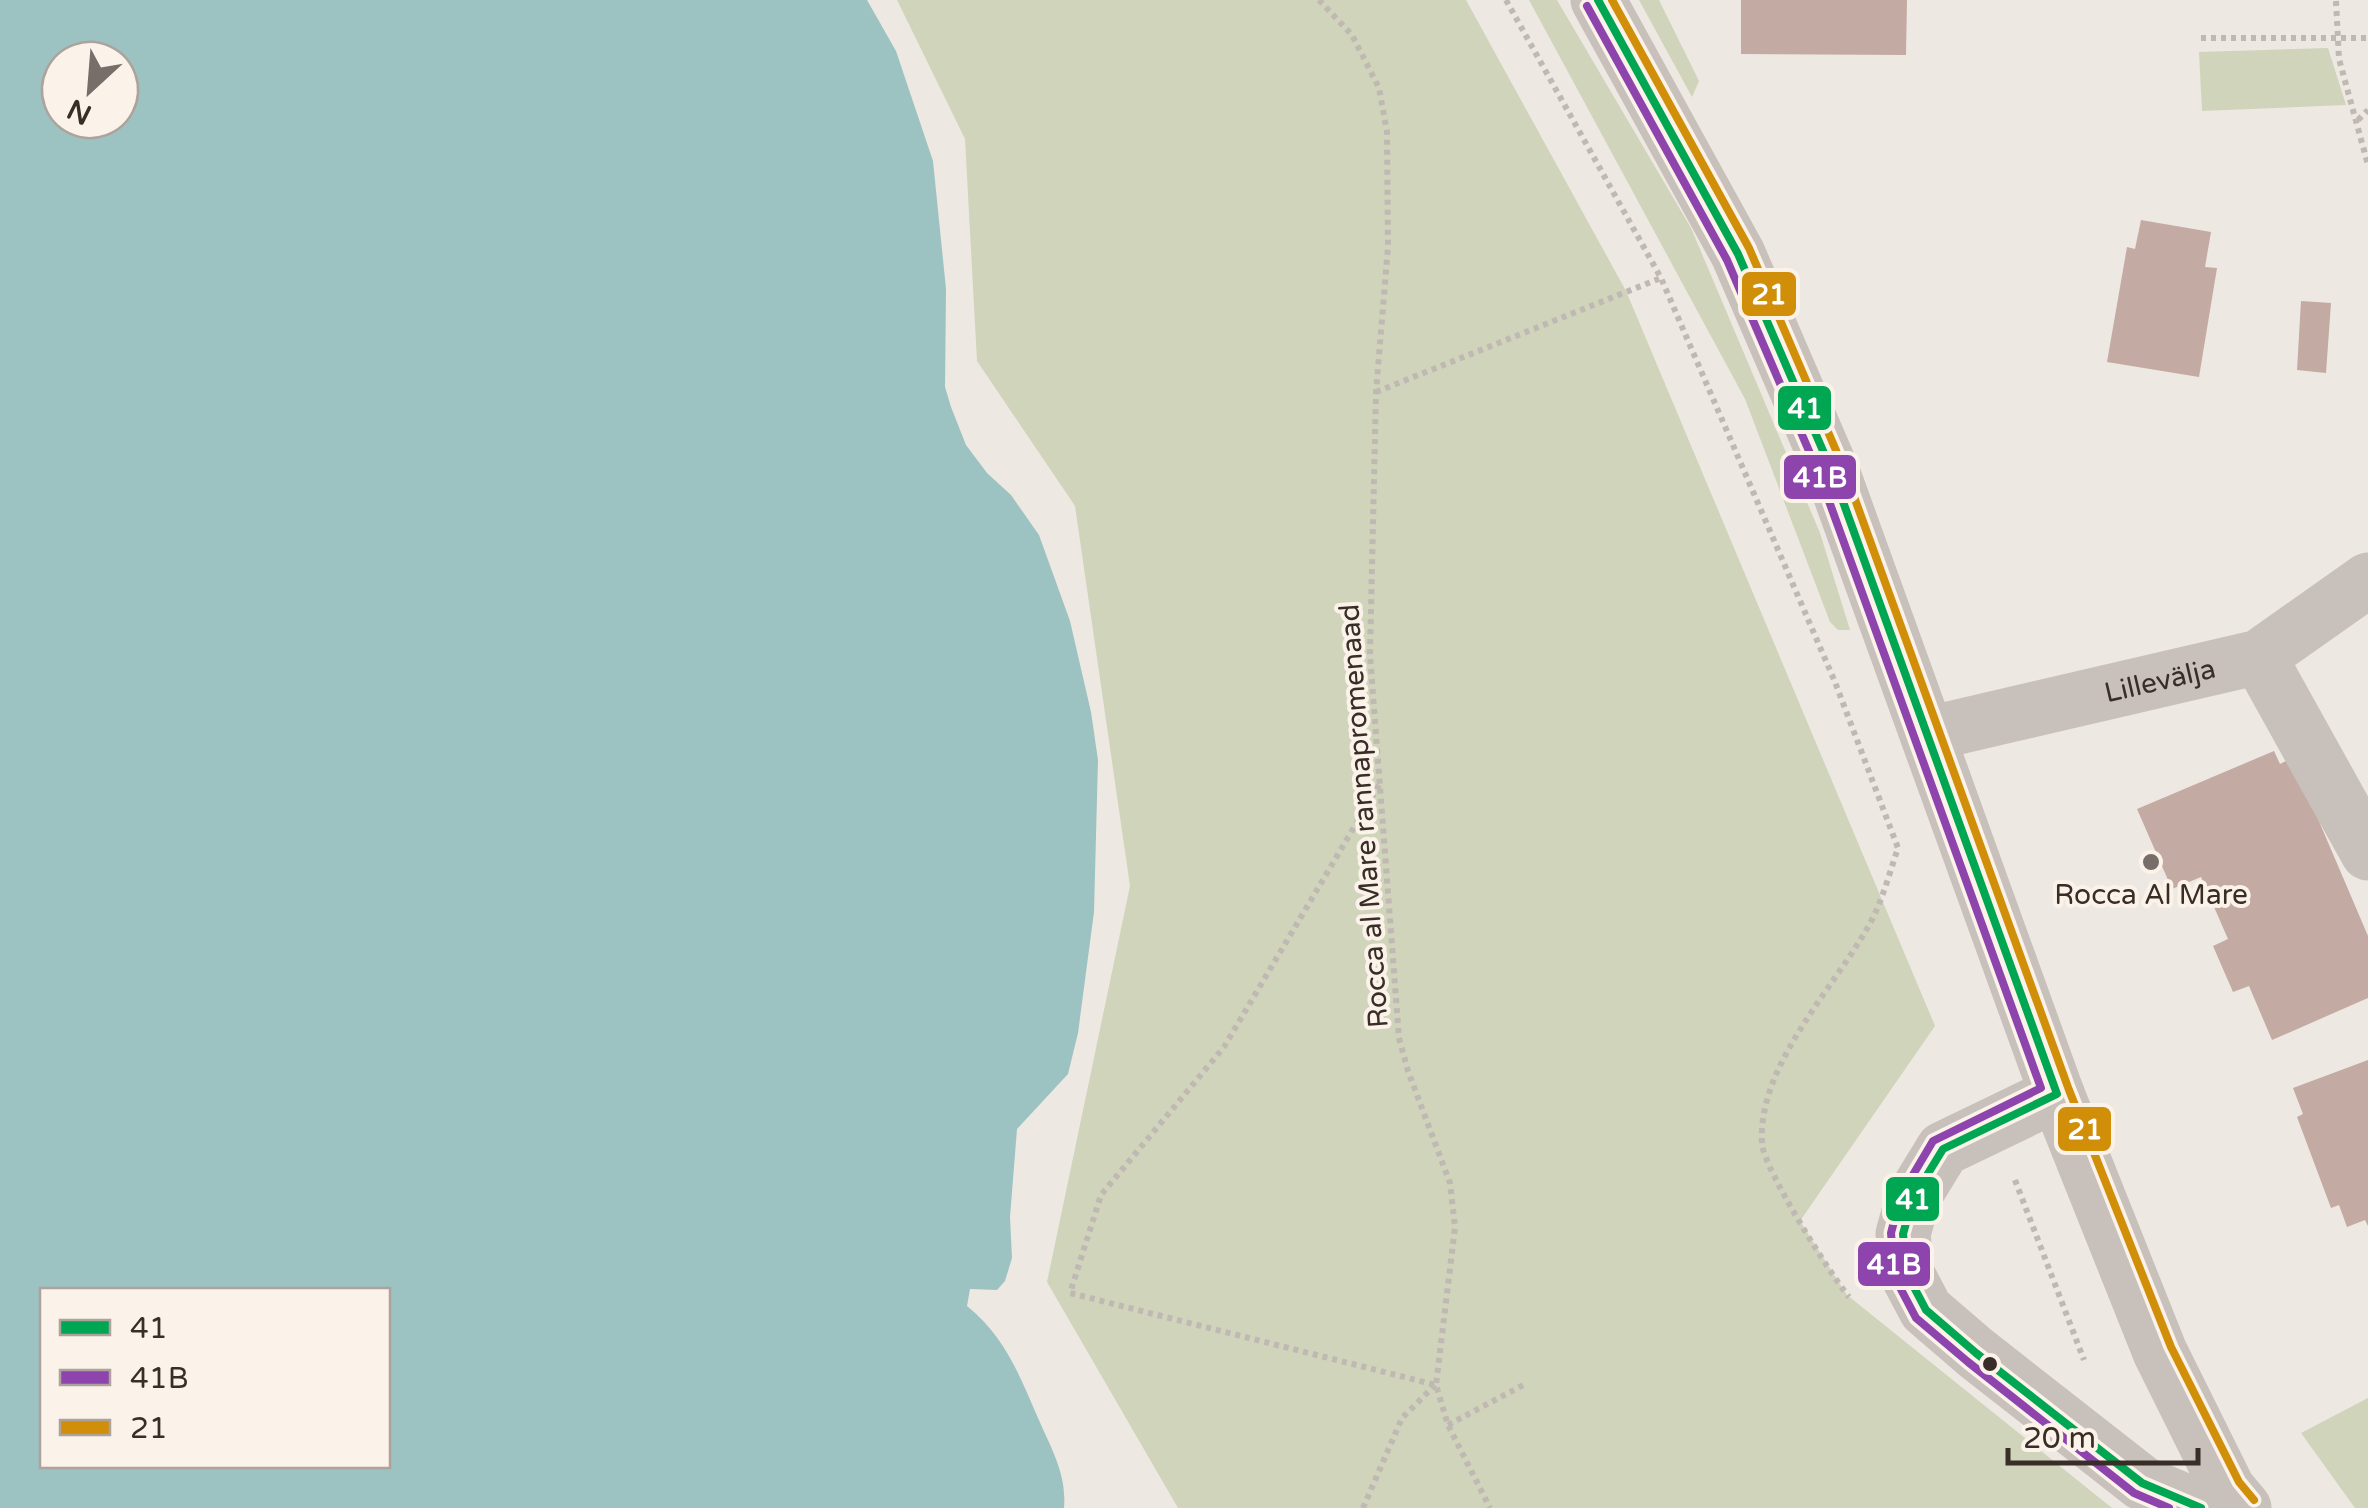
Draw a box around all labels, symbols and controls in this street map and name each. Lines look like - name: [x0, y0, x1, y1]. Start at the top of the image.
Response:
- north arrow: [40, 40, 140, 140]
- text: N: [62, 91, 97, 132]
- line badge: 21: [1740, 270, 1798, 318]
- text: 21: [1751, 278, 1787, 312]
- line badge: 41: [1776, 384, 1833, 432]
- text: 41: [1787, 392, 1823, 426]
- line badge: 41B: [1782, 453, 1858, 501]
- text: 41B: [1793, 461, 1847, 495]
- street label: Rocca al Mare rannapromenaad: [1332, 603, 1396, 1029]
- street label: Lillevälja: [2101, 652, 2219, 710]
- marker: Rocca Al Mare: [2140, 851, 2162, 873]
- place label: Rocca Al Mare: [2054, 878, 2248, 912]
- line badge: 21: [2056, 1105, 2113, 1153]
- text: 21: [2067, 1113, 2103, 1147]
- line badge: 41: [1884, 1175, 1941, 1223]
- text: 41: [1895, 1183, 1931, 1217]
- line badge: 41B: [1856, 1240, 1932, 1288]
- text: 41B: [1867, 1248, 1921, 1282]
- legend: [40, 1288, 390, 1468]
- text: 41: [130, 1310, 168, 1347]
- unlabelled marker: [1980, 1354, 2000, 1374]
- text: 41B: [130, 1360, 188, 1397]
- scale bar: [2008, 1403, 2198, 1465]
- text: 21: [130, 1410, 168, 1447]
- text: 20 m: [2023, 1420, 2096, 1457]

